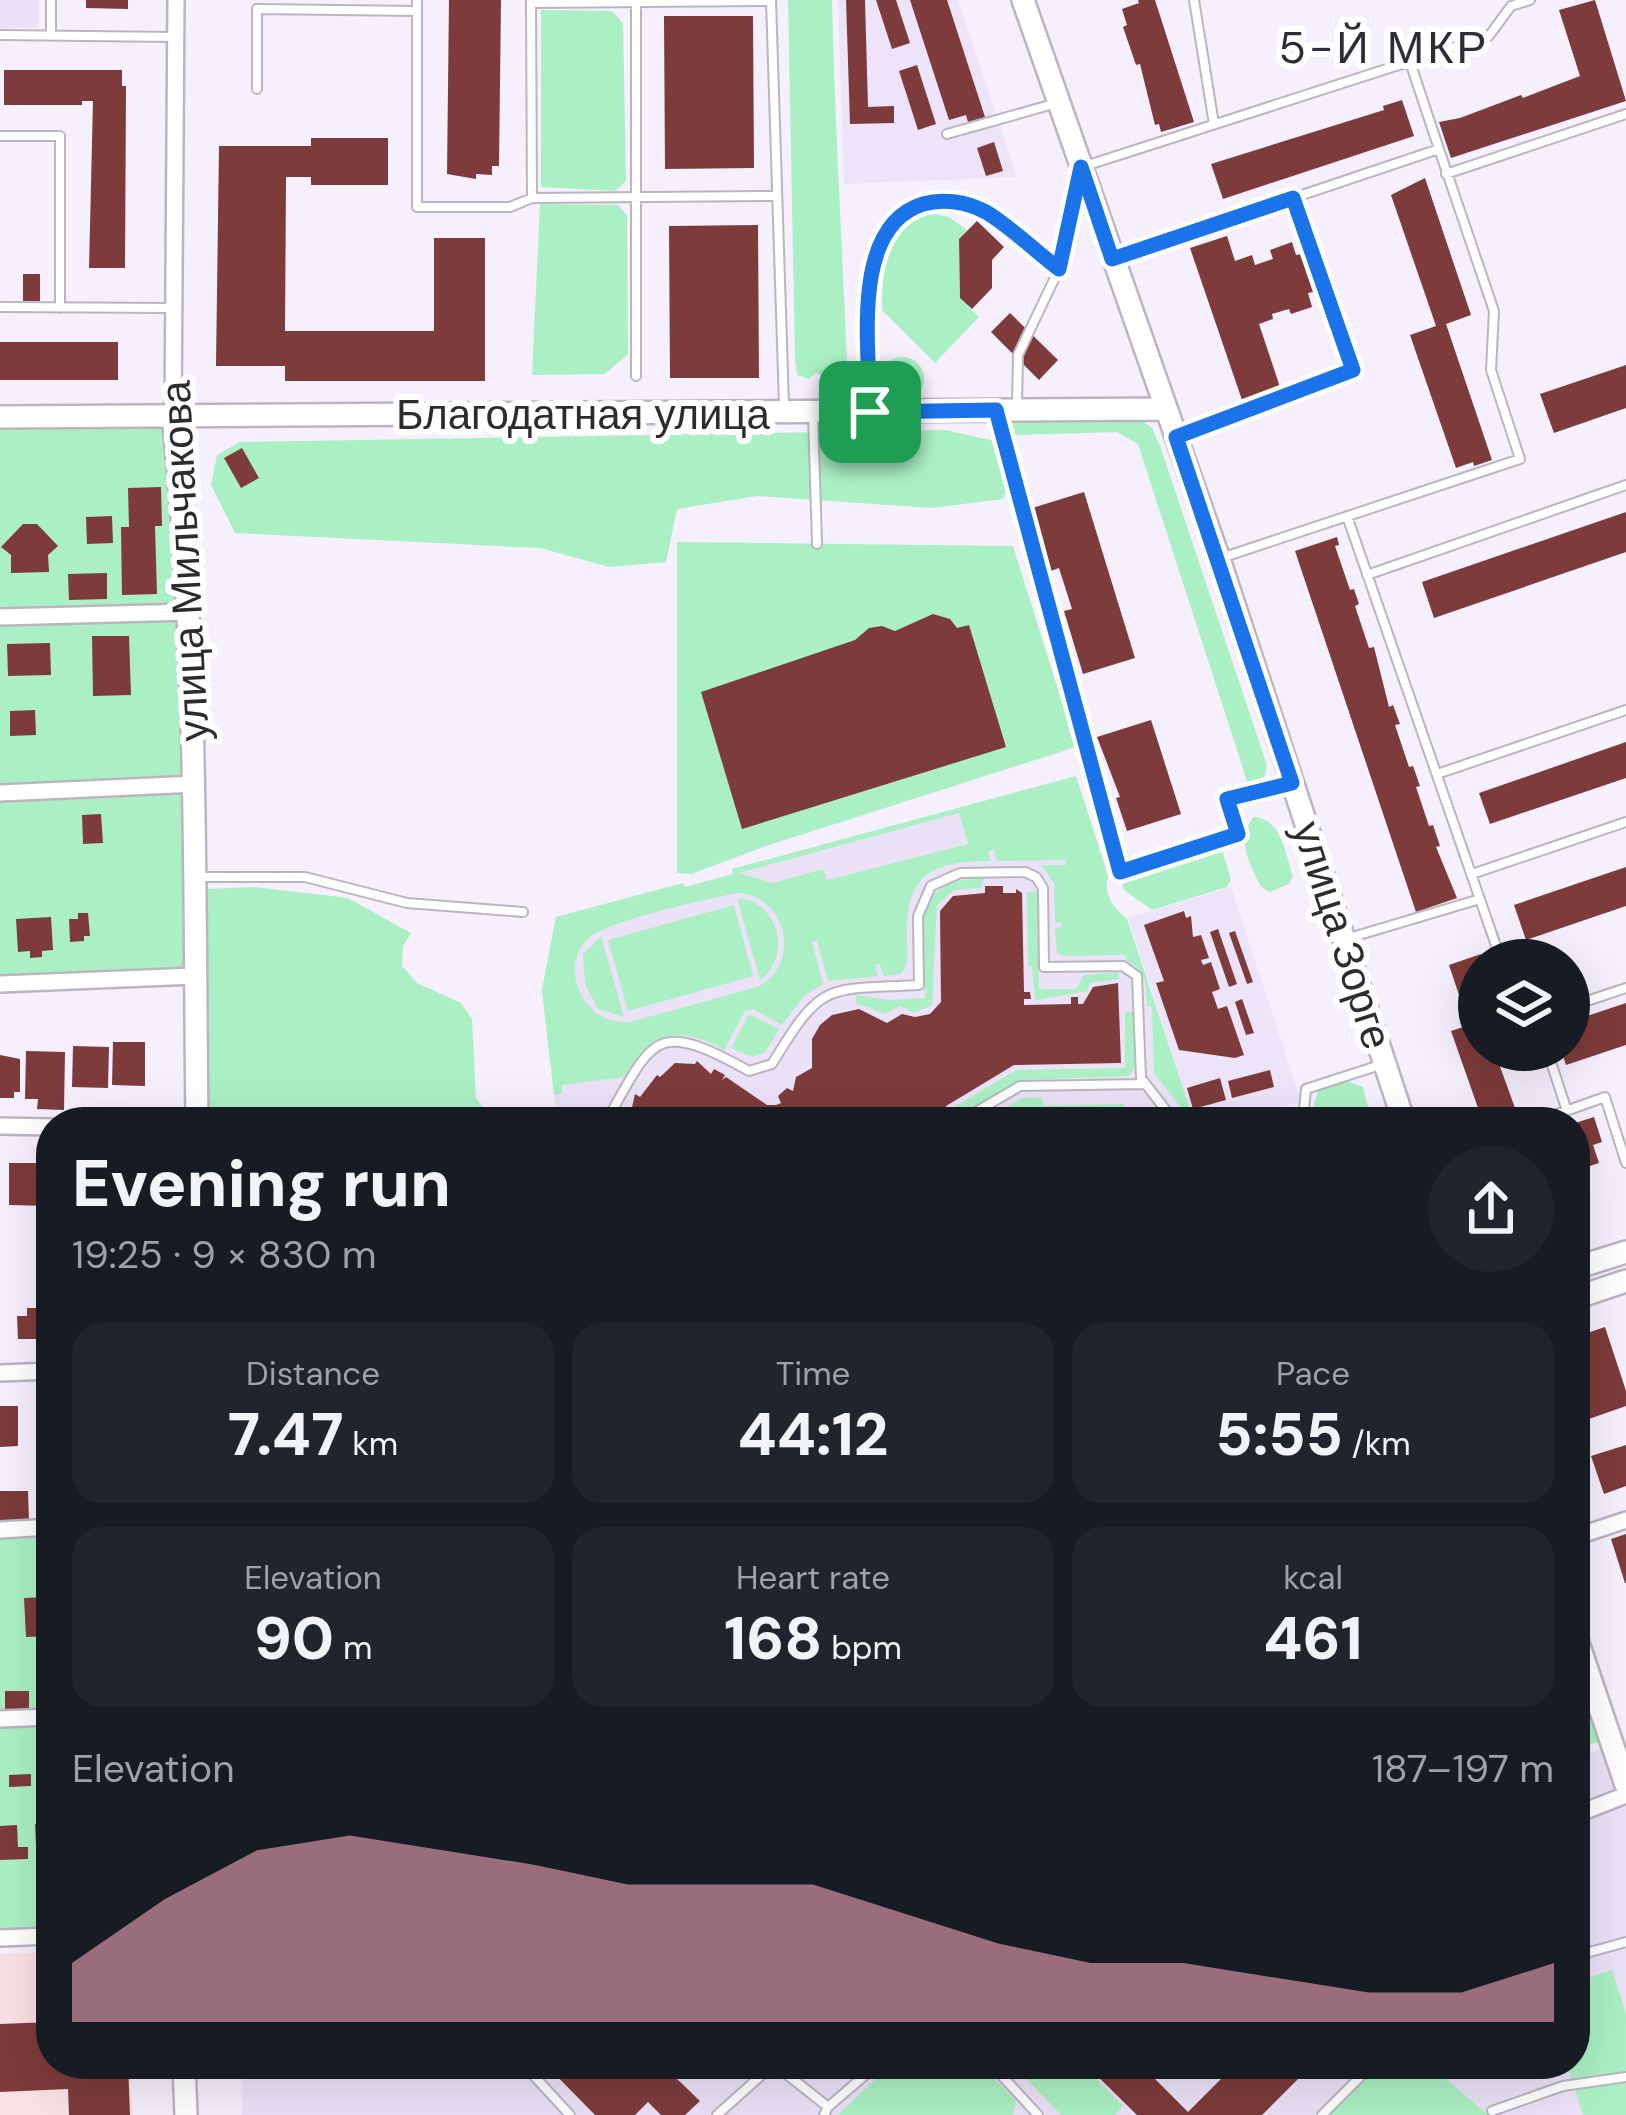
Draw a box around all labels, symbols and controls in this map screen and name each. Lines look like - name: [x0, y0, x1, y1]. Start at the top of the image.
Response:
- district label: 5-Й МКР: [1279, 18, 1489, 77]
- pin: [819, 361, 921, 463]
- street label: улица Мильчакова: [148, 378, 221, 743]
- icon: arrive: [837, 379, 903, 445]
- street label: Благодатная улица: [396, 387, 771, 442]
- street label: улица Зорге: [1280, 814, 1405, 1056]
- map controls: [1458, 939, 1590, 1071]
- button: layers: [1458, 939, 1590, 1071]
- text: Evening run: [72, 1141, 451, 1226]
- button: share: [1428, 1146, 1554, 1272]
- text: 19:25 · 9 × 830 m: [72, 1229, 377, 1280]
- text: Distance: [246, 1352, 380, 1395]
- text: Time: [776, 1352, 850, 1395]
- text: Pace: [1276, 1352, 1350, 1395]
- text: 7.47: [228, 1395, 343, 1474]
- text: 44:12: [737, 1395, 889, 1474]
- text: 5:55: [1215, 1395, 1343, 1474]
- text: km: [343, 1422, 398, 1465]
- text: /km: [1343, 1422, 1411, 1465]
- text: Elevation: [244, 1556, 382, 1599]
- text: Heart rate: [736, 1556, 890, 1599]
- text: kcal: [1283, 1556, 1343, 1599]
- text: 90: [254, 1599, 334, 1678]
- text: 168: [724, 1599, 822, 1678]
- text: 461: [1263, 1599, 1363, 1678]
- text: m: [334, 1626, 372, 1669]
- text: bpm: [822, 1626, 902, 1669]
- text: Elevation: [72, 1743, 235, 1794]
- text: 187–197 m: [1372, 1743, 1554, 1794]

